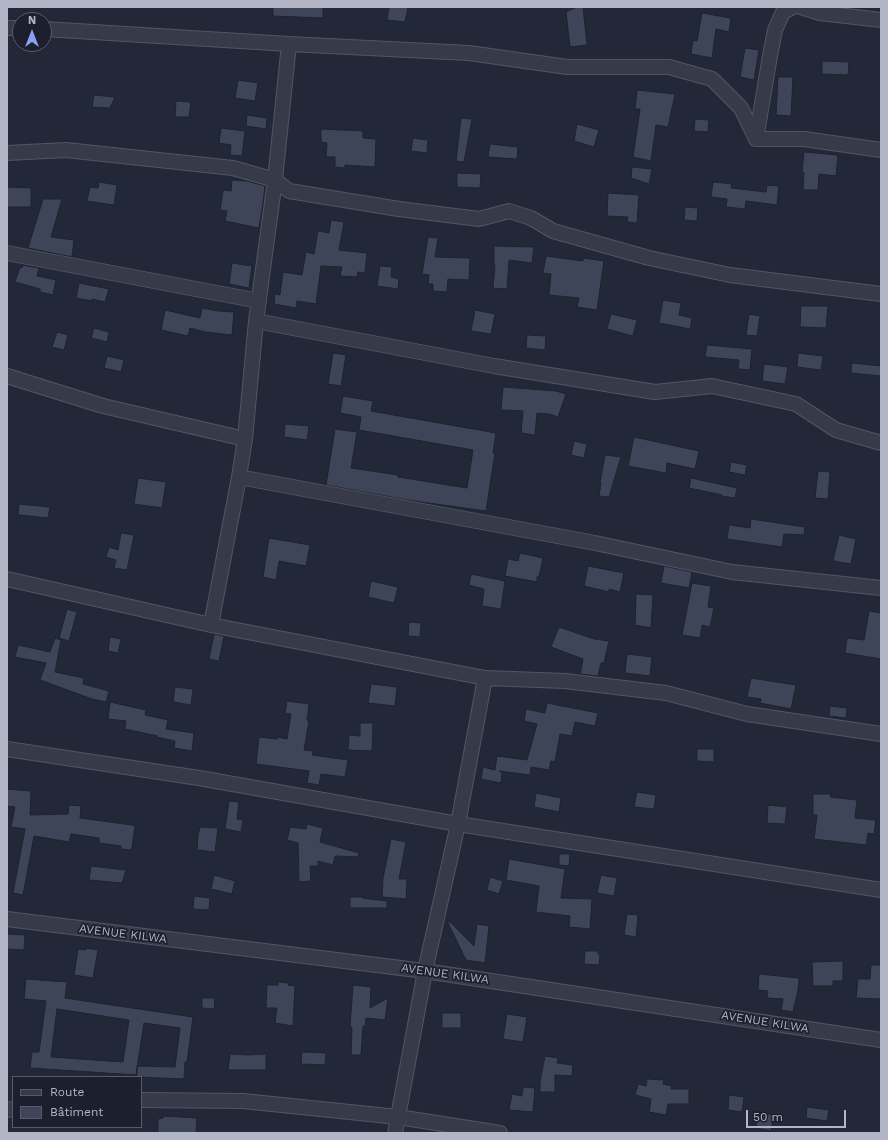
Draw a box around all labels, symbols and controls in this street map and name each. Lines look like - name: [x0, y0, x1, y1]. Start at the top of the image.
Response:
- north arrow: [12, 12, 52, 52]
- text: N: [28, 14, 36, 27]
- street label: AVENUE KILWA: [78, 921, 168, 947]
- street label: AVENUE KILWA: [400, 961, 490, 987]
- street label: AVENUE KILWA: [720, 1008, 810, 1036]
- legend: [12, 1076, 142, 1128]
- text: Route: [50, 1085, 84, 1099]
- scale bar: [748, 1102, 848, 1128]
- text: Bâtiment: [50, 1105, 103, 1119]
- text: 50 m: [753, 1110, 783, 1124]

